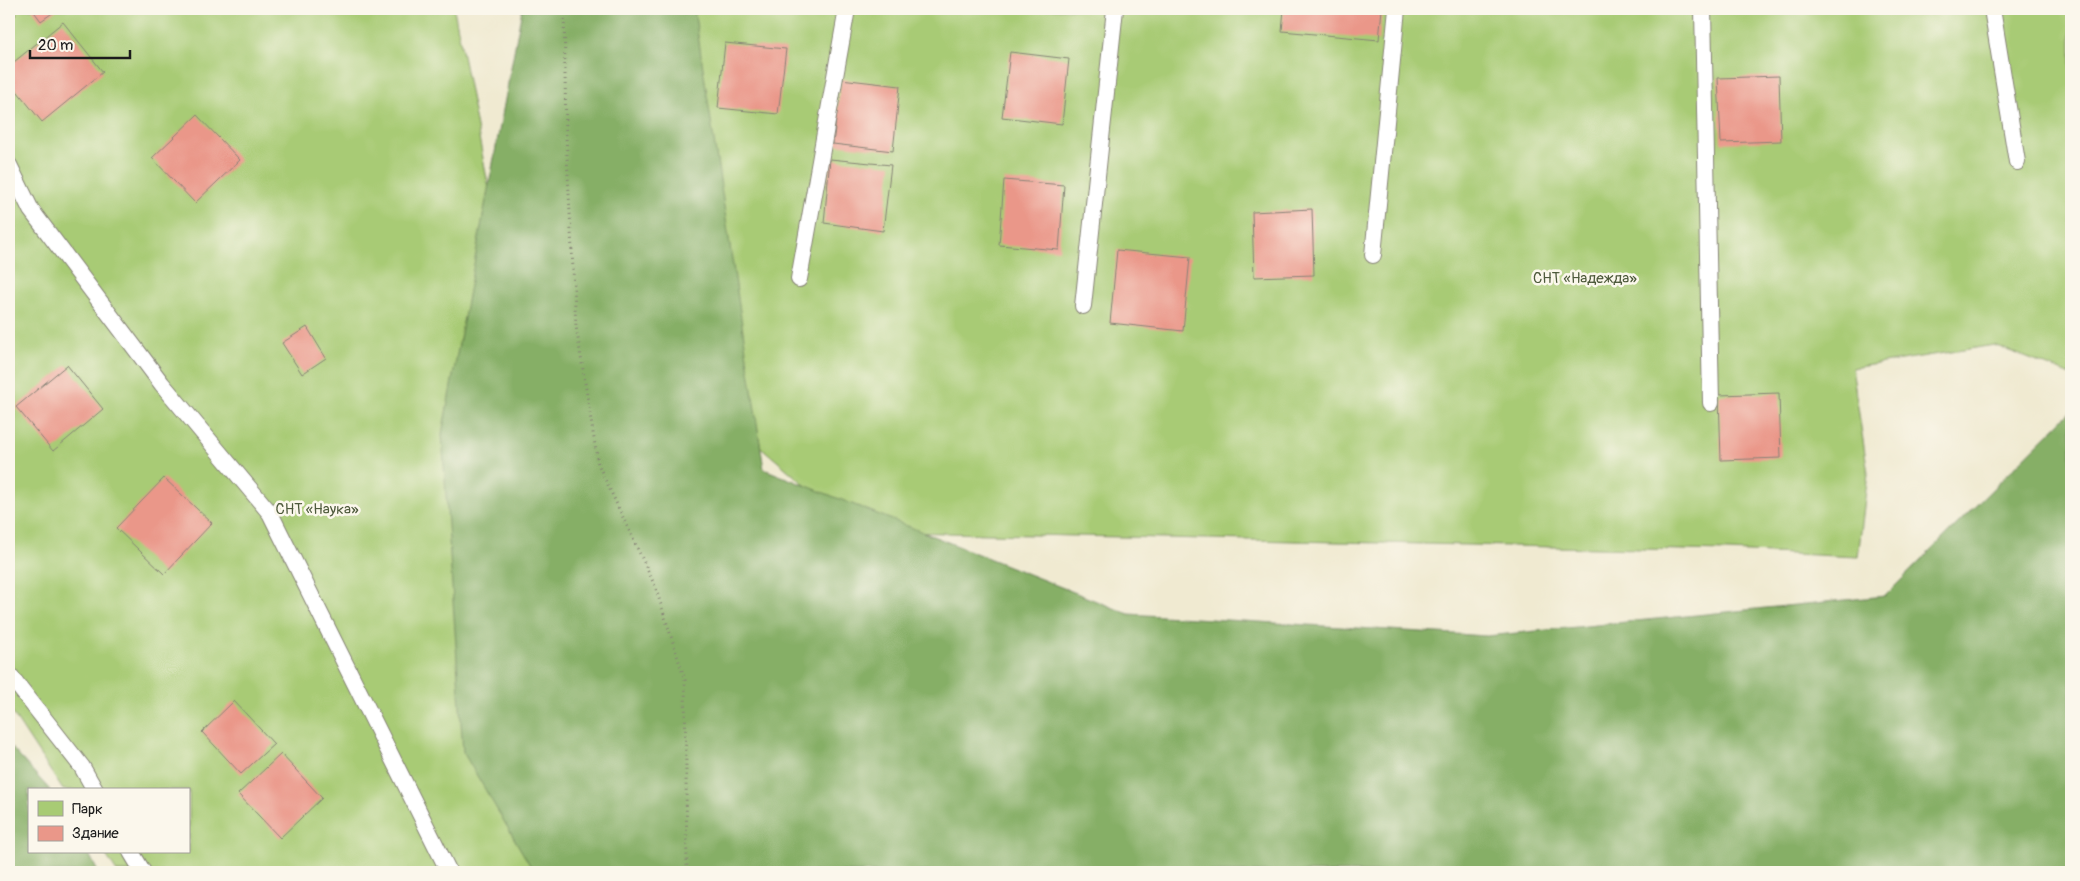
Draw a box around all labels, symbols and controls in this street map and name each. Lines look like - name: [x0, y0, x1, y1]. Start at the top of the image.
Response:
- scale bar: [30, 28, 130, 60]
- text: 20 m: [38, 36, 73, 55]
- park label: СНТ «Надежда»: [1533, 269, 1637, 288]
- park label: СНТ «Наука»: [276, 500, 359, 519]
- legend: [28, 788, 190, 854]
- text: Парк: [72, 800, 103, 819]
- text: Здание: [72, 824, 119, 843]

